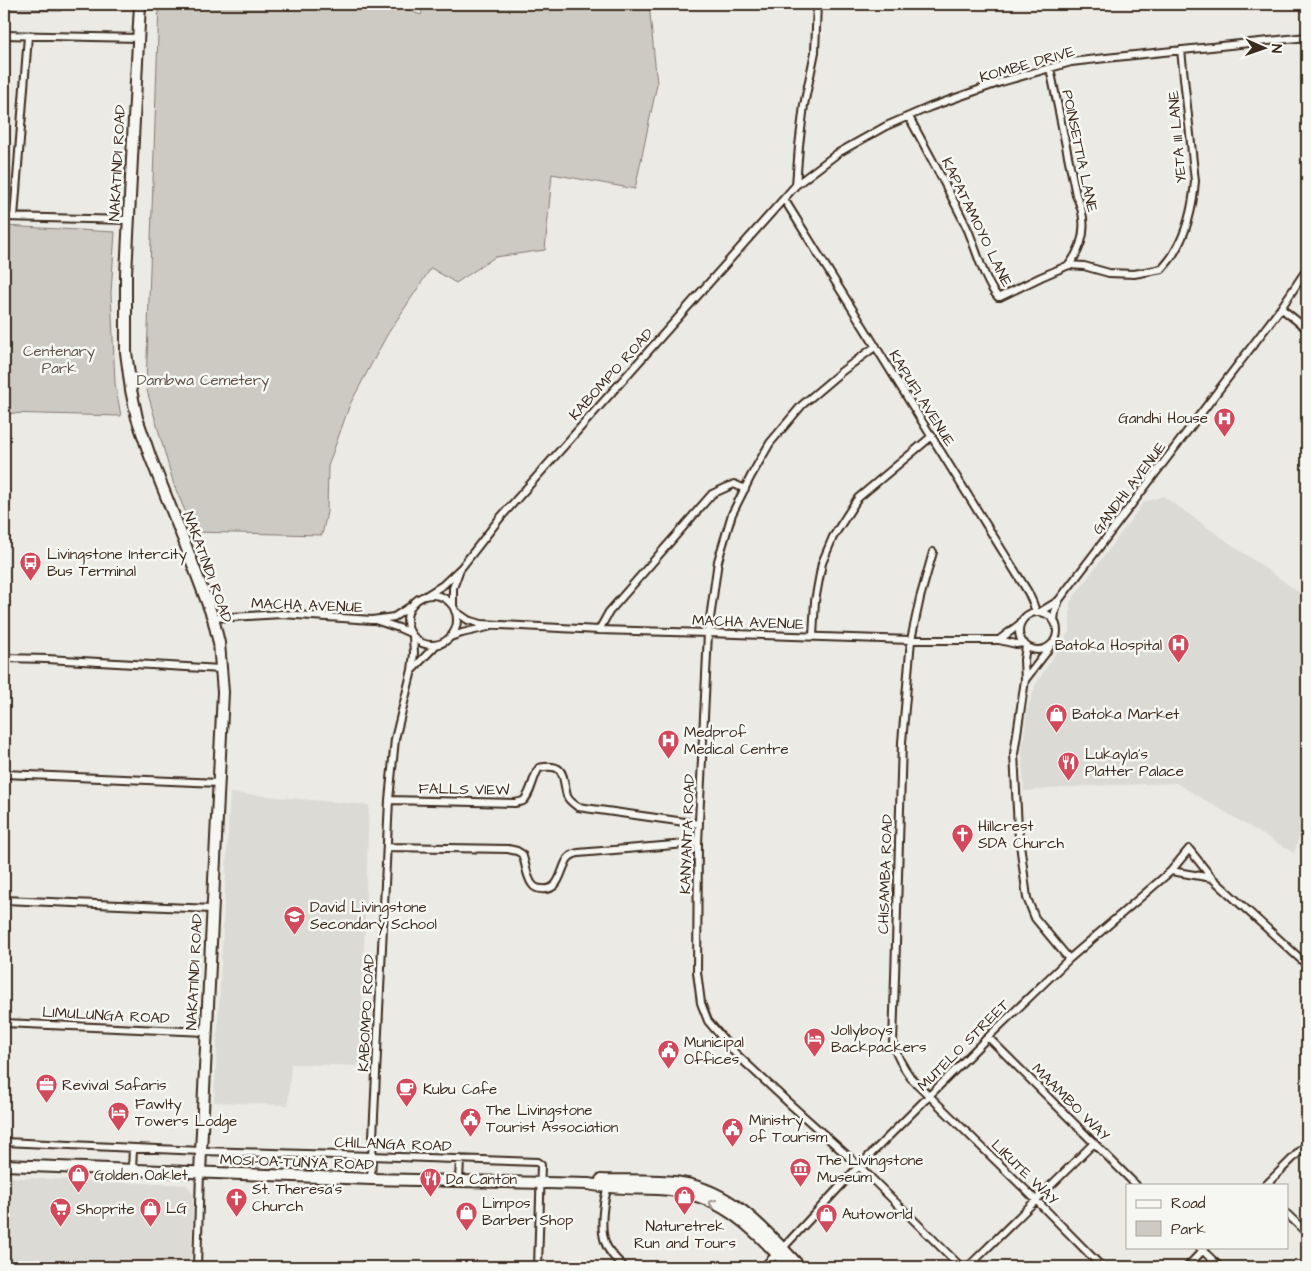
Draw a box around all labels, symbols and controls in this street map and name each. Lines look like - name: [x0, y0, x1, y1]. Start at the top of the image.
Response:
- north arrow: [1238, 22, 1288, 72]
- street label: KOMBE DRIVE: [977, 41, 1077, 88]
- text: N: [1266, 44, 1286, 53]
- street label: POINSETTIA LANE: [1056, 88, 1103, 214]
- street label: YETA III LANE: [1163, 90, 1192, 184]
- street label: NAKATINDI ROAD: [104, 104, 131, 222]
- street label: KAPATAMOYO LANE: [936, 154, 1017, 291]
- street label: KABOMPO ROAD: [564, 323, 659, 425]
- park label: Centenary Park: [23, 341, 95, 379]
- street label: KAPUFI AVENUE: [884, 346, 960, 451]
- park label: Dambwa Cemetery: [137, 370, 269, 392]
- hospital icon: Gandhi House: [1212, 406, 1236, 437]
- place label: Gandhi House: [1118, 408, 1208, 429]
- street label: GANDHI AVENUE: [1088, 438, 1171, 539]
- street label: NAKATINDI ROAD: [178, 509, 237, 626]
- place label: Livingstone Intercity Bus Terminal: [47, 544, 187, 582]
- bus stop icon: Livingstone Intercity Bus Terminal: [19, 551, 43, 582]
- street label: MACHA AVENUE: [251, 593, 363, 618]
- street label: MACHA AVENUE: [692, 610, 804, 635]
- hospital icon: Batoka Hospital: [1166, 633, 1190, 664]
- place label: Batoka Hospital: [1055, 635, 1162, 656]
- shop icon: Batoka Market: [1044, 702, 1068, 733]
- place label: Batoka Market: [1072, 704, 1179, 725]
- place label: Medprof Medical Centre: [684, 722, 789, 760]
- hospital icon: Medprof Medical Centre: [656, 729, 680, 760]
- place label: Lukayla's Platter Palace: [1085, 744, 1184, 782]
- restaurant icon: Lukayla's Platter Palace: [1057, 751, 1081, 782]
- street label: KANYANTA ROAD: [675, 773, 700, 894]
- street label: FALLS VIEW: [418, 778, 510, 801]
- street label: CHISAMBA ROAD: [873, 813, 898, 934]
- place label: Hillcrest SDA Church: [978, 816, 1064, 854]
- church icon: Hillcrest SDA Church: [950, 823, 974, 854]
- place label: David Livingstone Secondary School: [310, 897, 437, 936]
- school or university icon: David Livingstone Secondary School: [282, 904, 306, 935]
- street label: NAKATINDI ROAD: [181, 913, 208, 1031]
- street label: KABOMPO ROAD: [353, 954, 380, 1072]
- street label: MUTELO STREET: [913, 994, 1014, 1096]
- street label: LIMULUNGA ROAD: [42, 1002, 171, 1029]
- place label: Jollyboys Backpackers: [831, 1020, 927, 1058]
- hotel icon: Jollyboys Backpackers: [803, 1027, 827, 1058]
- place label: Municipal Offices: [684, 1032, 744, 1070]
- public building icon: Municipal Offices: [656, 1039, 680, 1070]
- street label: MAAMBO WAY: [1027, 1059, 1114, 1146]
- office icon: Revival Safaris: [34, 1073, 58, 1104]
- place label: Revival Safaris: [62, 1075, 167, 1096]
- cafe icon: Kubu Cafe: [395, 1077, 419, 1108]
- place label: Kubu Cafe: [423, 1079, 497, 1100]
- place label: Fawlty Towers Lodge: [135, 1094, 237, 1133]
- place label: The Livingstone Tourist Association: [486, 1100, 619, 1138]
- hotel icon: Fawlty Towers Lodge: [107, 1101, 131, 1132]
- public building icon: The Livingstone Tourist Association: [458, 1107, 482, 1138]
- place label: Ministry of Tourism: [749, 1110, 828, 1148]
- public building icon: Ministry of Tourism: [721, 1117, 745, 1148]
- street label: CHILANGA ROAD: [334, 1132, 452, 1157]
- street label: LIKUTE WAY: [986, 1135, 1063, 1210]
- street label: MOSI-OA-TUNYA ROAD: [220, 1149, 375, 1176]
- place label: The Livingstone Museum: [817, 1150, 923, 1188]
- museum icon: The Livingstone Museum: [789, 1157, 813, 1188]
- shop icon: Golden Oaklet: [66, 1163, 90, 1194]
- place label: Golden Oaklet: [94, 1165, 188, 1186]
- restaurant icon: Da Canton: [418, 1167, 442, 1198]
- place label: Da Canton: [446, 1169, 518, 1190]
- place label: St. Theresa's Church: [252, 1179, 343, 1217]
- legend: [1126, 1184, 1288, 1248]
- shop icon: Naturetrek Run and Tours: [673, 1185, 697, 1216]
- church icon: St. Theresa's Church: [224, 1186, 248, 1217]
- place label: Limpos Barber Shop: [482, 1193, 573, 1231]
- text: Road: [1171, 1193, 1206, 1214]
- shop icon: LG: [138, 1196, 162, 1227]
- supermarket icon: Shoprite: [48, 1197, 72, 1228]
- place label: LG: [166, 1198, 187, 1219]
- one-way arrow: [708, 1198, 717, 1209]
- place label: Shoprite: [76, 1199, 135, 1220]
- shop icon: Limpos Barber Shop: [454, 1200, 478, 1231]
- shop icon: Autoworld: [814, 1202, 838, 1233]
- place label: Autoworld: [842, 1204, 913, 1225]
- place label: Naturetrek Run and Tours: [634, 1216, 736, 1254]
- text: Park: [1171, 1219, 1206, 1240]

